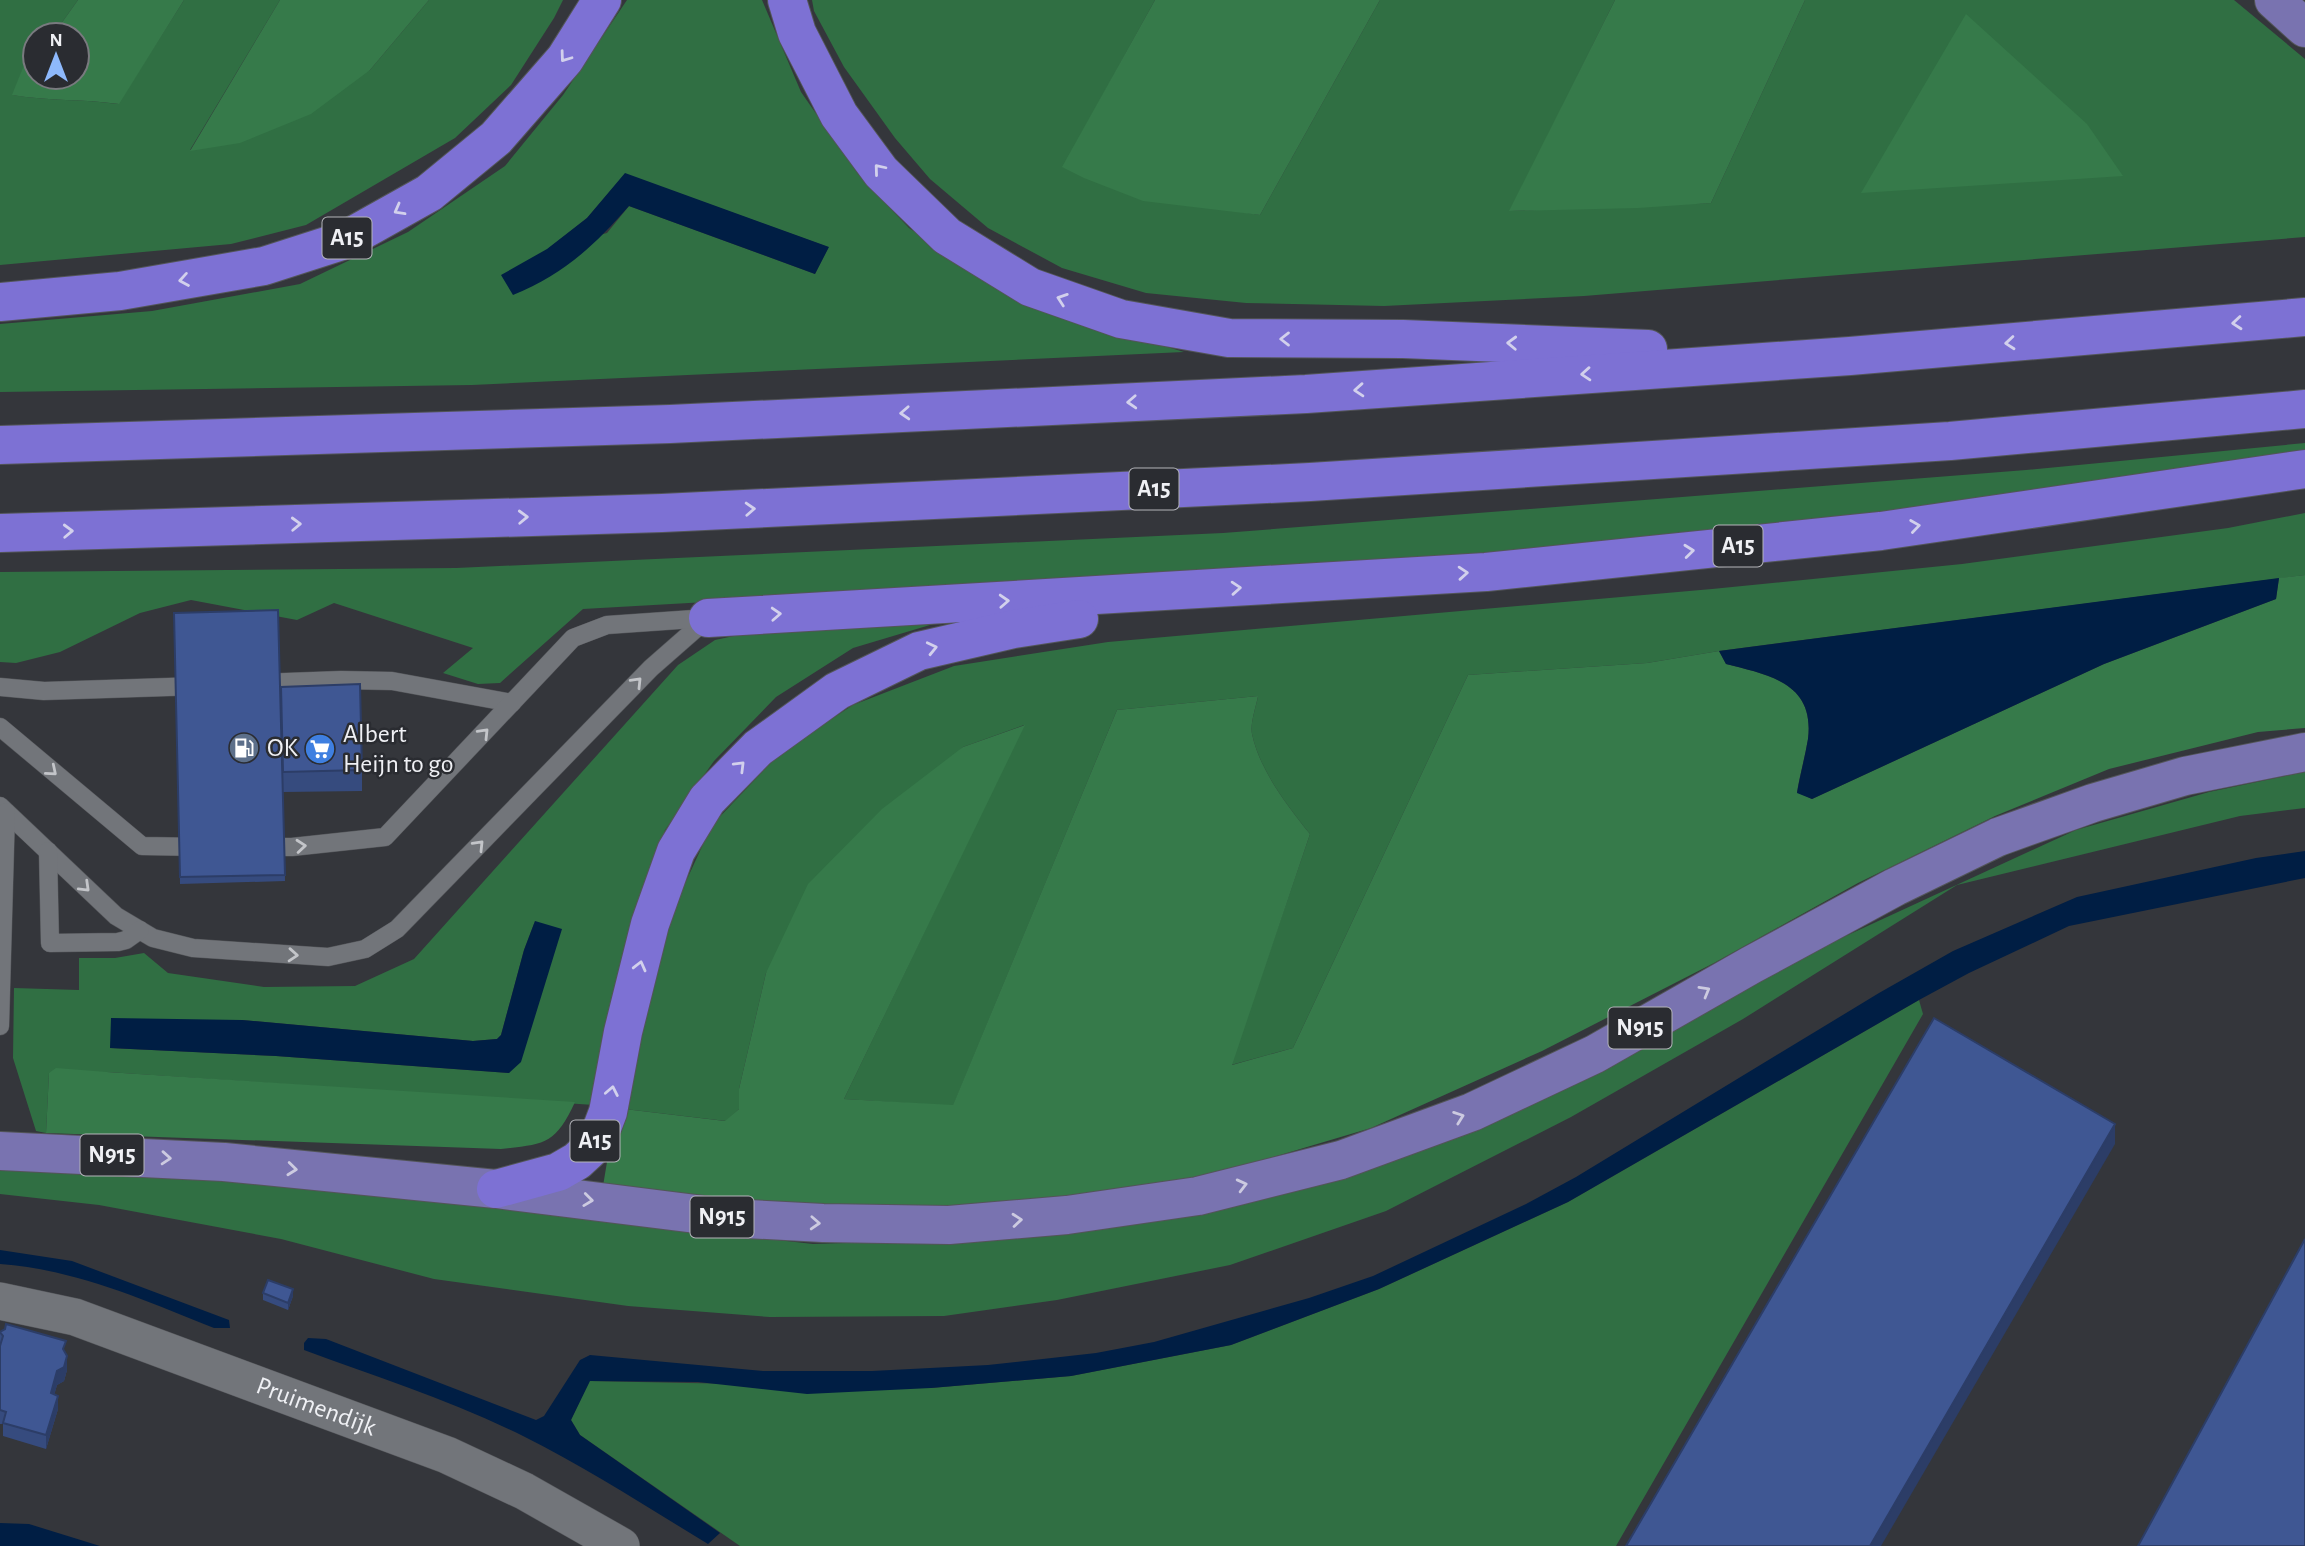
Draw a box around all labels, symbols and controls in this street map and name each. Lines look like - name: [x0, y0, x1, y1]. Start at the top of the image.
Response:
- north arrow: [21, 21, 91, 91]
- text: N: [49, 31, 63, 50]
- one-way arrow: [561, 50, 573, 62]
- one-way arrow: [875, 164, 887, 177]
- one-way arrow: [394, 202, 406, 215]
- road number: A15: [322, 218, 372, 258]
- one-way arrow: [178, 272, 190, 287]
- one-way arrow: [1057, 293, 1069, 307]
- one-way arrow: [2231, 315, 2242, 330]
- one-way arrow: [1279, 331, 1290, 346]
- one-way arrow: [2005, 335, 2016, 350]
- one-way arrow: [1506, 336, 1517, 351]
- one-way arrow: [1580, 367, 1591, 382]
- one-way arrow: [1353, 382, 1364, 397]
- one-way arrow: [1126, 395, 1137, 410]
- one-way arrow: [899, 405, 910, 420]
- road number: A15: [1130, 468, 1178, 510]
- one-way arrow: [745, 501, 756, 516]
- one-way arrow: [518, 509, 529, 525]
- one-way arrow: [291, 516, 301, 532]
- one-way arrow: [1909, 519, 1921, 534]
- one-way arrow: [63, 523, 74, 538]
- road number: A15: [1714, 526, 1762, 566]
- one-way arrow: [1684, 544, 1695, 559]
- one-way arrow: [1457, 566, 1468, 581]
- one-way arrow: [1230, 581, 1241, 596]
- one-way arrow: [998, 594, 1009, 609]
- one-way arrow: [771, 606, 782, 621]
- one-way arrow: [926, 642, 938, 656]
- one-way arrow: [629, 677, 642, 690]
- place label: Albert Heijn to go: [343, 721, 454, 777]
- one-way arrow: [475, 728, 488, 741]
- fuel station icon: OK: [227, 731, 261, 765]
- supermarket icon: Albert Heijn to go: [303, 732, 337, 766]
- place label: OK: [267, 735, 299, 761]
- one-way arrow: [731, 761, 744, 774]
- one-way arrow: [45, 762, 57, 775]
- one-way arrow: [296, 839, 307, 854]
- one-way arrow: [470, 840, 483, 853]
- one-way arrow: [77, 878, 90, 891]
- one-way arrow: [288, 947, 299, 962]
- one-way arrow: [632, 960, 646, 972]
- one-way arrow: [1697, 986, 1710, 999]
- road number: N915: [1608, 1008, 1672, 1048]
- one-way arrow: [604, 1085, 619, 1097]
- one-way arrow: [1452, 1111, 1464, 1125]
- road number: A15: [570, 1120, 620, 1162]
- road number: N915: [80, 1134, 144, 1176]
- one-way arrow: [161, 1150, 172, 1165]
- one-way arrow: [286, 1161, 298, 1176]
- one-way arrow: [1236, 1179, 1248, 1193]
- one-way arrow: [583, 1193, 594, 1208]
- road number: N915: [690, 1196, 754, 1238]
- one-way arrow: [1012, 1213, 1023, 1228]
- one-way arrow: [809, 1215, 820, 1230]
- street label: Pruimendijk: [253, 1372, 380, 1441]

